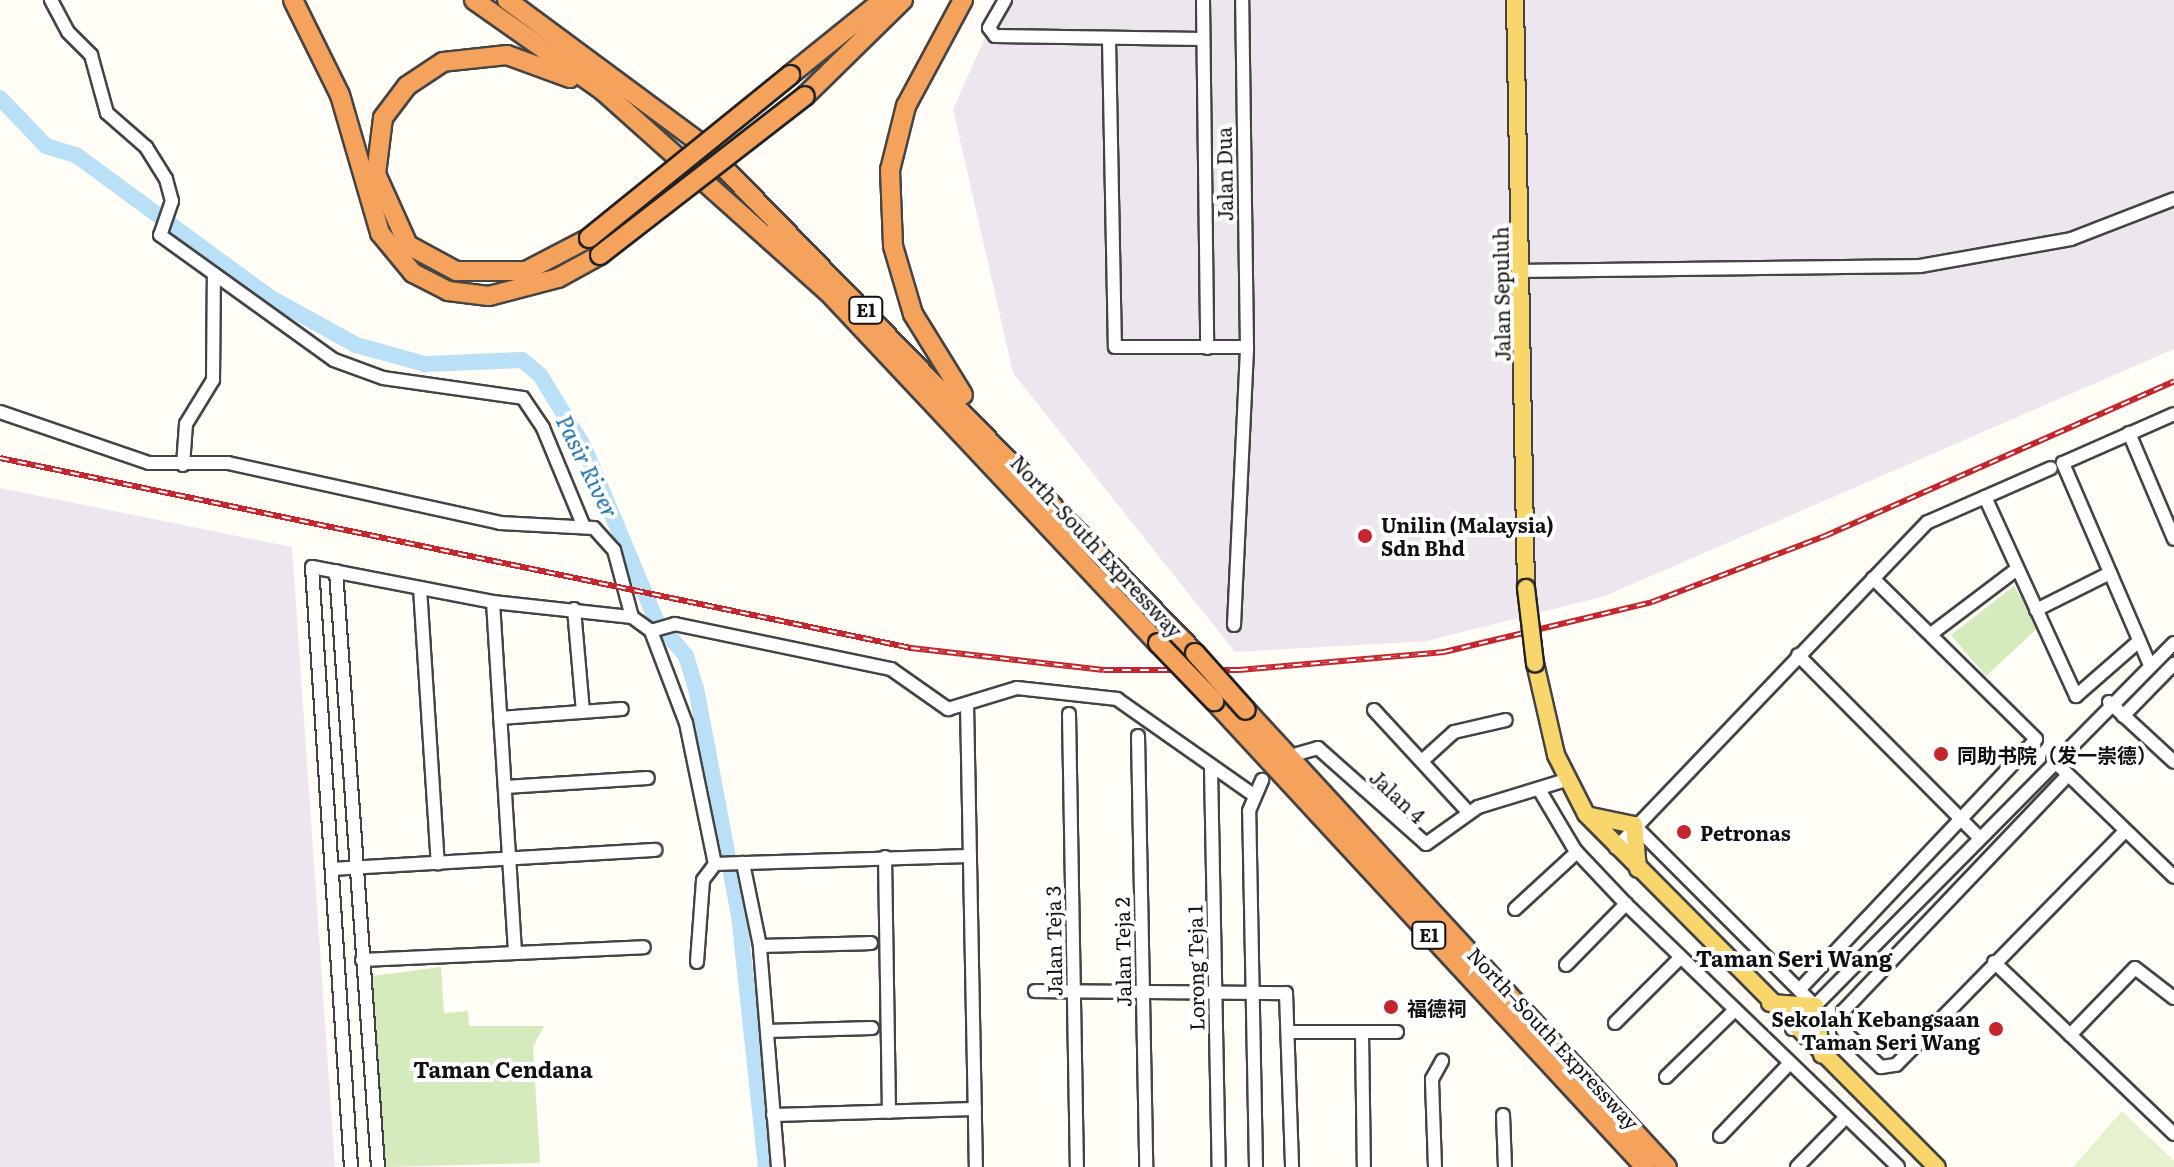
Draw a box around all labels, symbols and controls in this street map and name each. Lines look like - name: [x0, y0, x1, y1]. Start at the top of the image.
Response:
- street label: Jalan Dua: [1211, 127, 1237, 221]
- street label: Jalan Sepuluh: [1488, 226, 1514, 362]
- road number: E1: [848, 296, 884, 324]
- water label: Pasir River: [552, 410, 624, 522]
- street label: North–South Expressway: [1006, 450, 1188, 642]
- place label: Unilin (Malaysia) Sdn Bhd: [1381, 512, 1554, 559]
- marker: Unilin (Malaysia) Sdn Bhd: [1356, 527, 1374, 545]
- place label: 同助书院（发一崇德）: [1957, 742, 2157, 766]
- marker: 同助书院（发一崇德）: [1932, 745, 1950, 763]
- street label: Jalan 4: [1365, 764, 1431, 828]
- place label: Petronas: [1700, 820, 1791, 844]
- marker: Petronas: [1675, 823, 1693, 841]
- street label: Jalan Teja 3: [1040, 885, 1066, 997]
- street label: Jalan Teja 2: [1109, 897, 1135, 1007]
- street label: Lorong Teja 1: [1182, 905, 1208, 1031]
- road number: E1: [1411, 921, 1447, 949]
- street label: North–South Expressway: [1463, 942, 1645, 1134]
- district label: Taman Seri Wang: [1696, 945, 1892, 971]
- place label: 福德祠: [1407, 995, 1467, 1019]
- marker: 福德祠: [1382, 998, 1400, 1016]
- place label: Sekolah Kebangsaan Taman Seri Wang: [1771, 1006, 1980, 1053]
- marker: Sekolah Kebangsaan Taman Seri Wang: [1987, 1020, 2005, 1038]
- district label: Taman Cendana: [413, 1056, 593, 1082]

